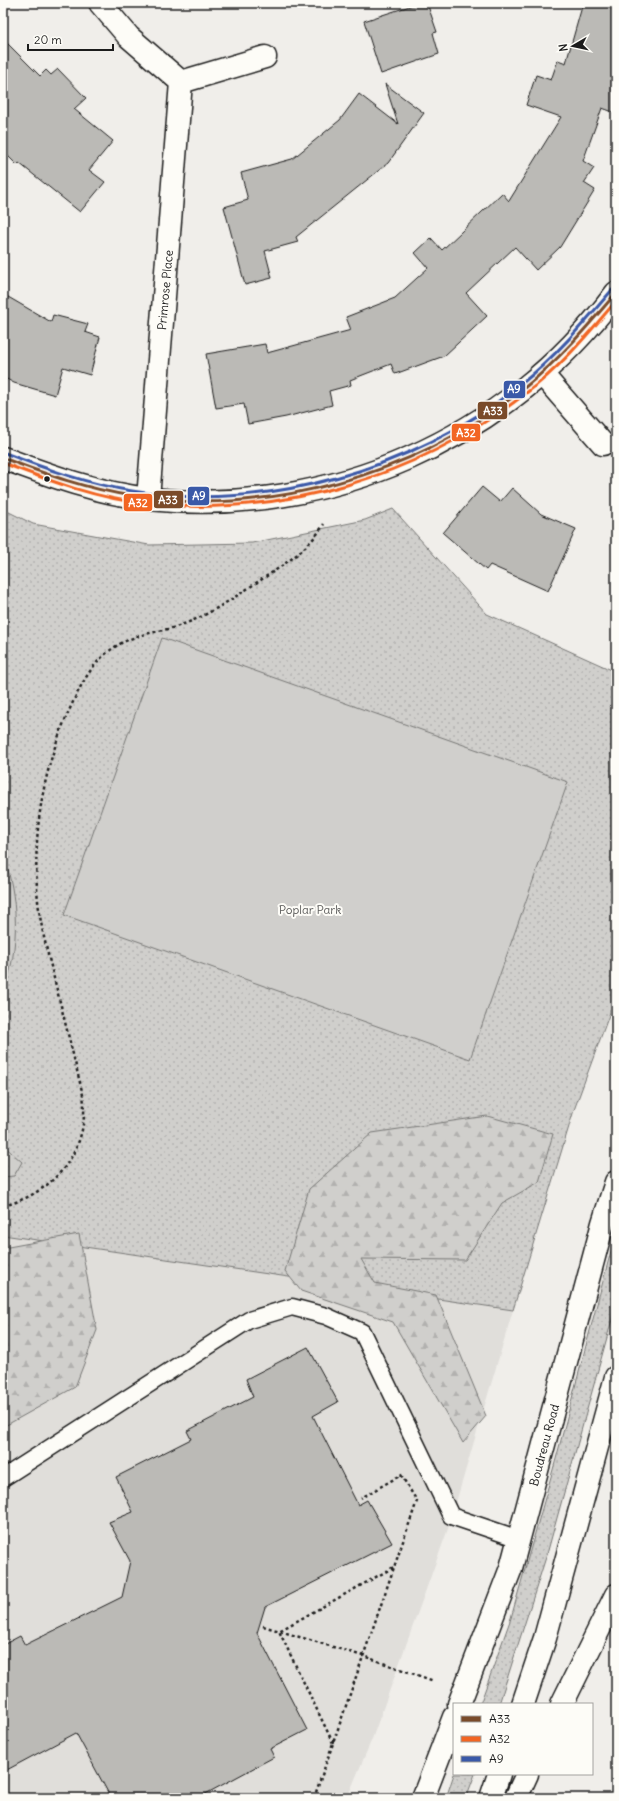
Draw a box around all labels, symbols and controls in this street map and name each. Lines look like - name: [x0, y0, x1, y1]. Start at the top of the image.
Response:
- scale bar: [28, 26, 113, 52]
- north arrow: [553, 26, 593, 66]
- text: 20 m: [34, 32, 62, 47]
- text: N: [556, 43, 571, 52]
- street label: Primrose Place: [154, 249, 176, 331]
- line badge: A9: [503, 380, 526, 399]
- text: A9: [507, 382, 521, 396]
- line badge: A33: [477, 401, 508, 420]
- text: A33: [483, 404, 503, 418]
- line badge: A32: [451, 423, 481, 442]
- text: A32: [456, 426, 476, 440]
- unlabelled marker: [42, 474, 52, 484]
- line badge: A9: [187, 486, 210, 506]
- text: A9: [192, 489, 206, 503]
- line badge: A33: [153, 490, 184, 509]
- line badge: A32: [123, 493, 153, 512]
- text: A33: [158, 493, 178, 507]
- text: A32: [128, 496, 148, 510]
- park label: Poplar Park: [279, 902, 341, 917]
- street label: Boudreau Road: [526, 1402, 562, 1488]
- legend: [453, 1703, 593, 1775]
- text: A33: [489, 1711, 511, 1726]
- text: A32: [489, 1731, 511, 1746]
- text: A9: [489, 1751, 504, 1766]

